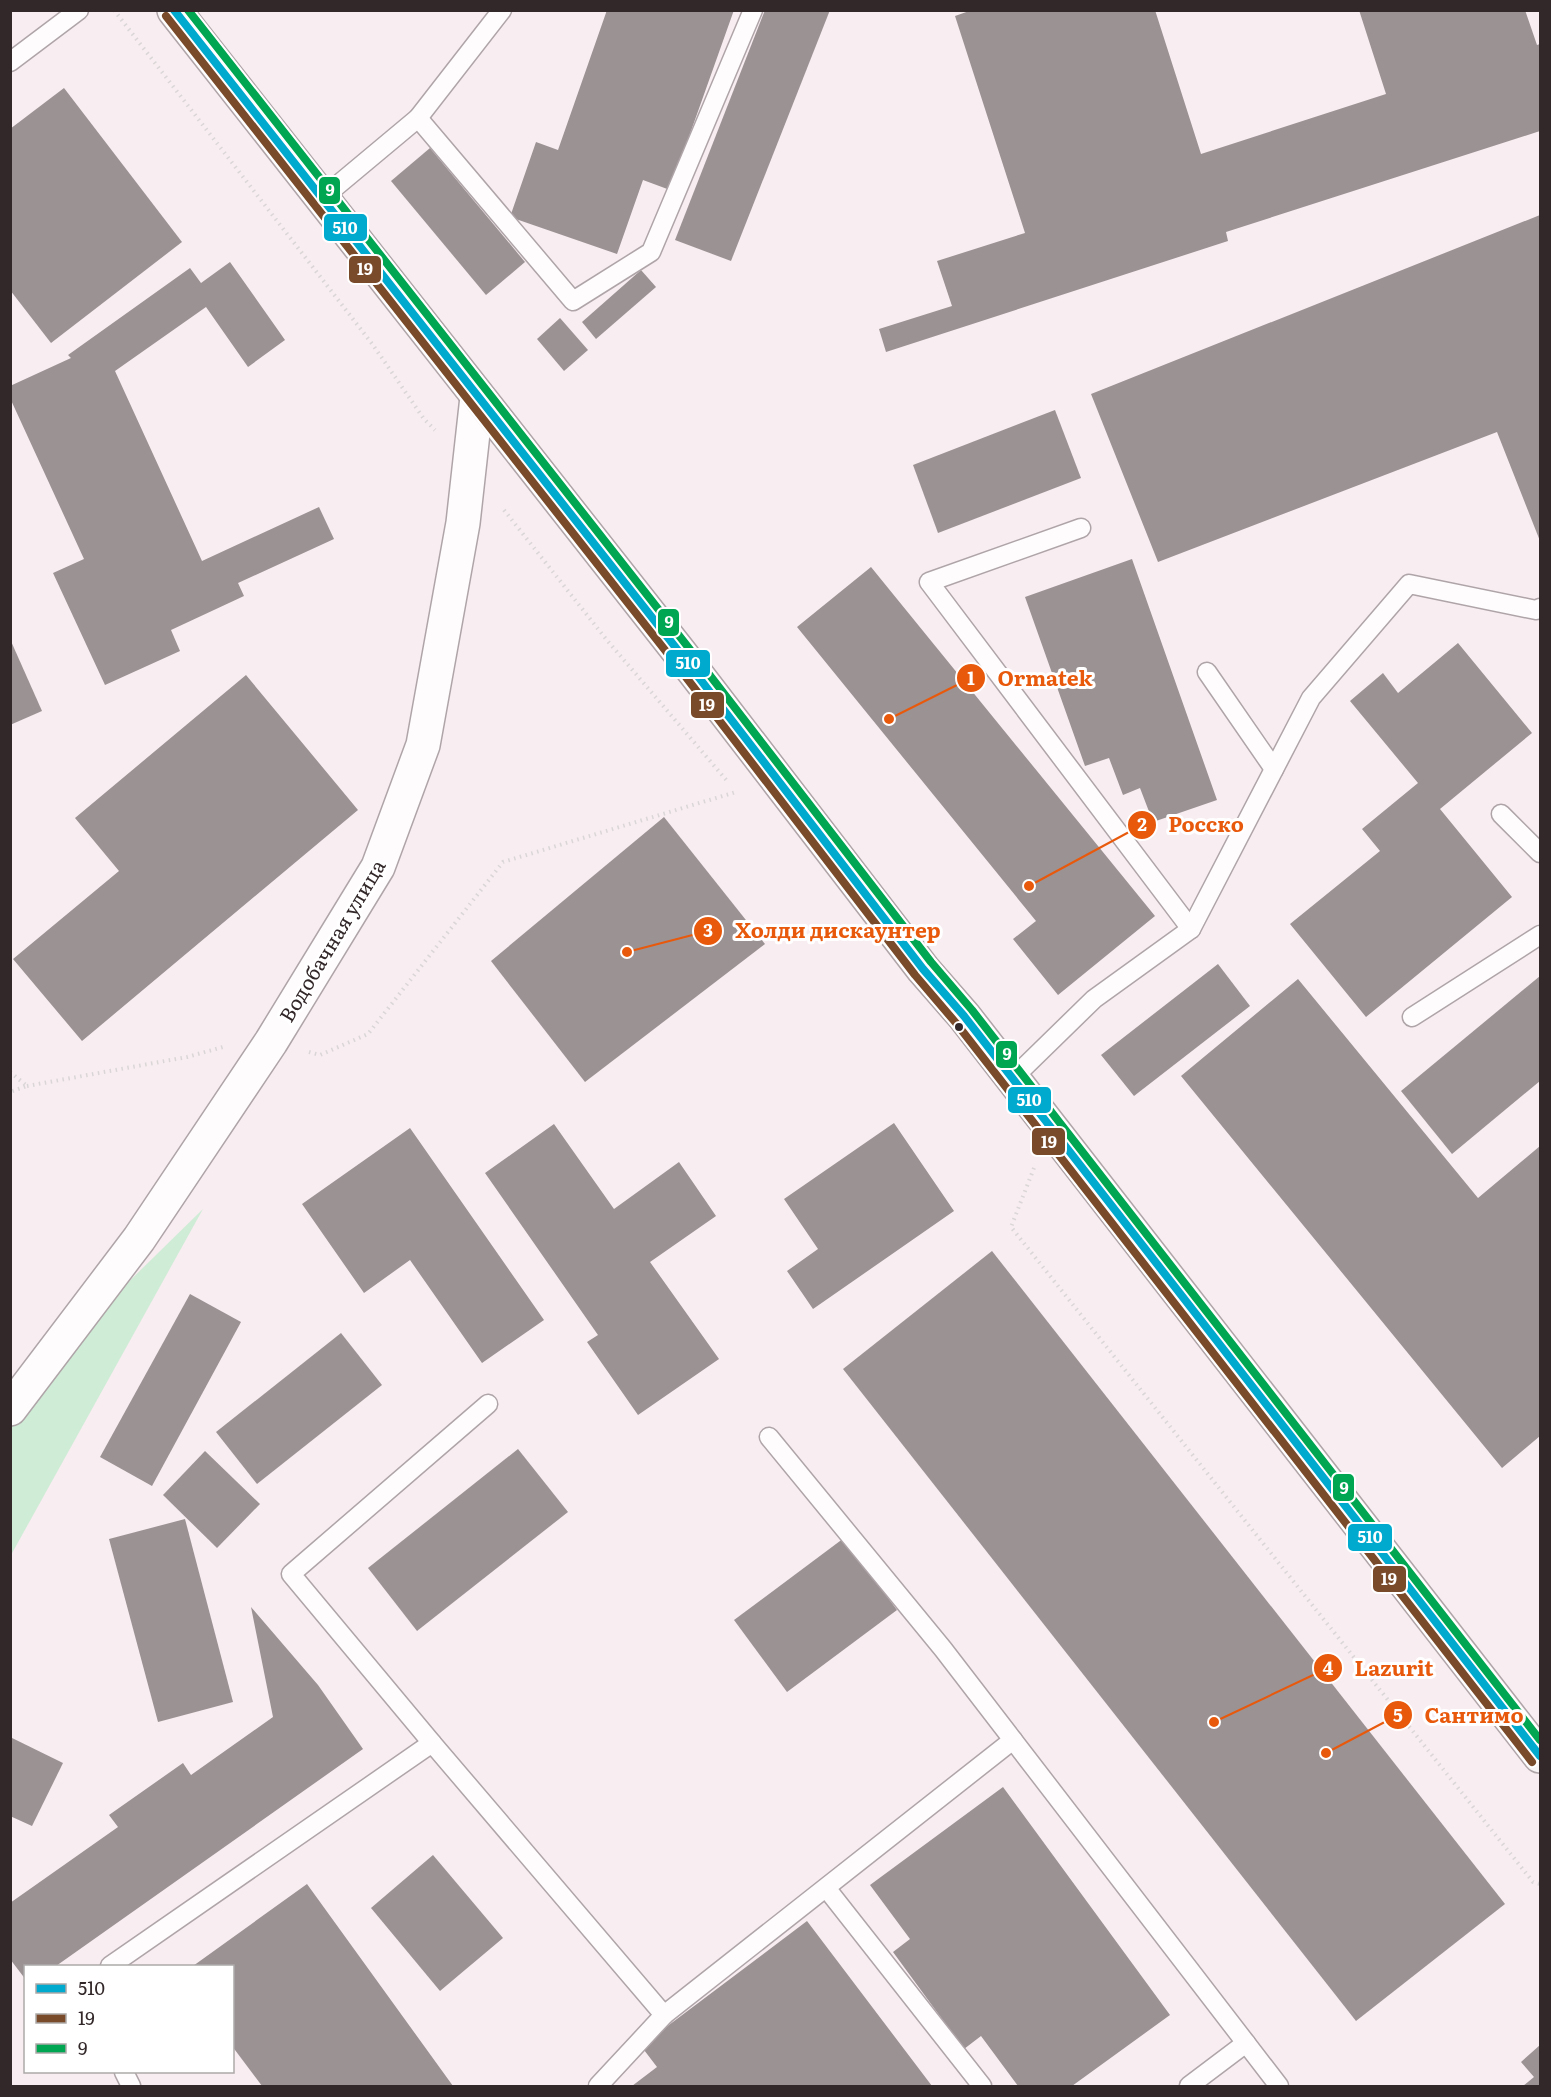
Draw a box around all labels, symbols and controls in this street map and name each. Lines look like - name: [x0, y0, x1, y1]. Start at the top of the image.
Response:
- line badge: 9: [318, 176, 341, 205]
- text: 9: [325, 177, 335, 201]
- line badge: 510: [323, 213, 368, 242]
- text: 510: [332, 215, 358, 239]
- line badge: 19: [348, 255, 382, 284]
- text: 19: [357, 256, 373, 280]
- line badge: 9: [657, 608, 680, 637]
- text: 9: [664, 609, 674, 633]
- line badge: 510: [665, 649, 711, 678]
- text: 510: [675, 650, 701, 674]
- callout: Ormatek: [956, 659, 1105, 698]
- text: Ormatek: [997, 661, 1093, 692]
- text: 1: [967, 664, 975, 691]
- line badge: 19: [690, 691, 725, 719]
- text: 19: [699, 692, 715, 716]
- callout: Росско: [1127, 805, 1256, 844]
- text: Росско: [1168, 807, 1244, 838]
- text: 2: [1137, 810, 1147, 837]
- street label: Водобачная улица: [271, 853, 392, 1027]
- callout: Холди дискаунтер: [693, 911, 953, 950]
- text: Холди дискаунтер: [735, 913, 941, 944]
- text: 3: [703, 916, 713, 943]
- unlabelled marker: [953, 1021, 965, 1033]
- line badge: 9: [995, 1040, 1018, 1069]
- text: 9: [1002, 1041, 1012, 1065]
- line badge: 510: [1007, 1086, 1052, 1114]
- text: 510: [1016, 1087, 1042, 1111]
- line badge: 19: [1031, 1127, 1066, 1156]
- text: 19: [1041, 1129, 1057, 1153]
- line badge: 9: [1332, 1473, 1355, 1502]
- text: 9: [1339, 1475, 1349, 1499]
- line badge: 510: [1347, 1523, 1393, 1552]
- text: 510: [1357, 1524, 1383, 1548]
- line badge: 19: [1372, 1565, 1407, 1593]
- text: 19: [1381, 1566, 1397, 1590]
- callout: Lazurit: [1313, 1649, 1446, 1688]
- text: Lazurit: [1355, 1651, 1434, 1682]
- text: 4: [1323, 1654, 1334, 1681]
- callout: Сантимо: [1383, 1696, 1536, 1735]
- text: Сантимо: [1425, 1698, 1524, 1729]
- text: 5: [1393, 1701, 1403, 1728]
- legend: [24, 1965, 234, 2073]
- text: 510: [78, 1974, 105, 2001]
- text: 19: [78, 2004, 95, 2031]
- text: 9: [78, 2034, 87, 2061]

